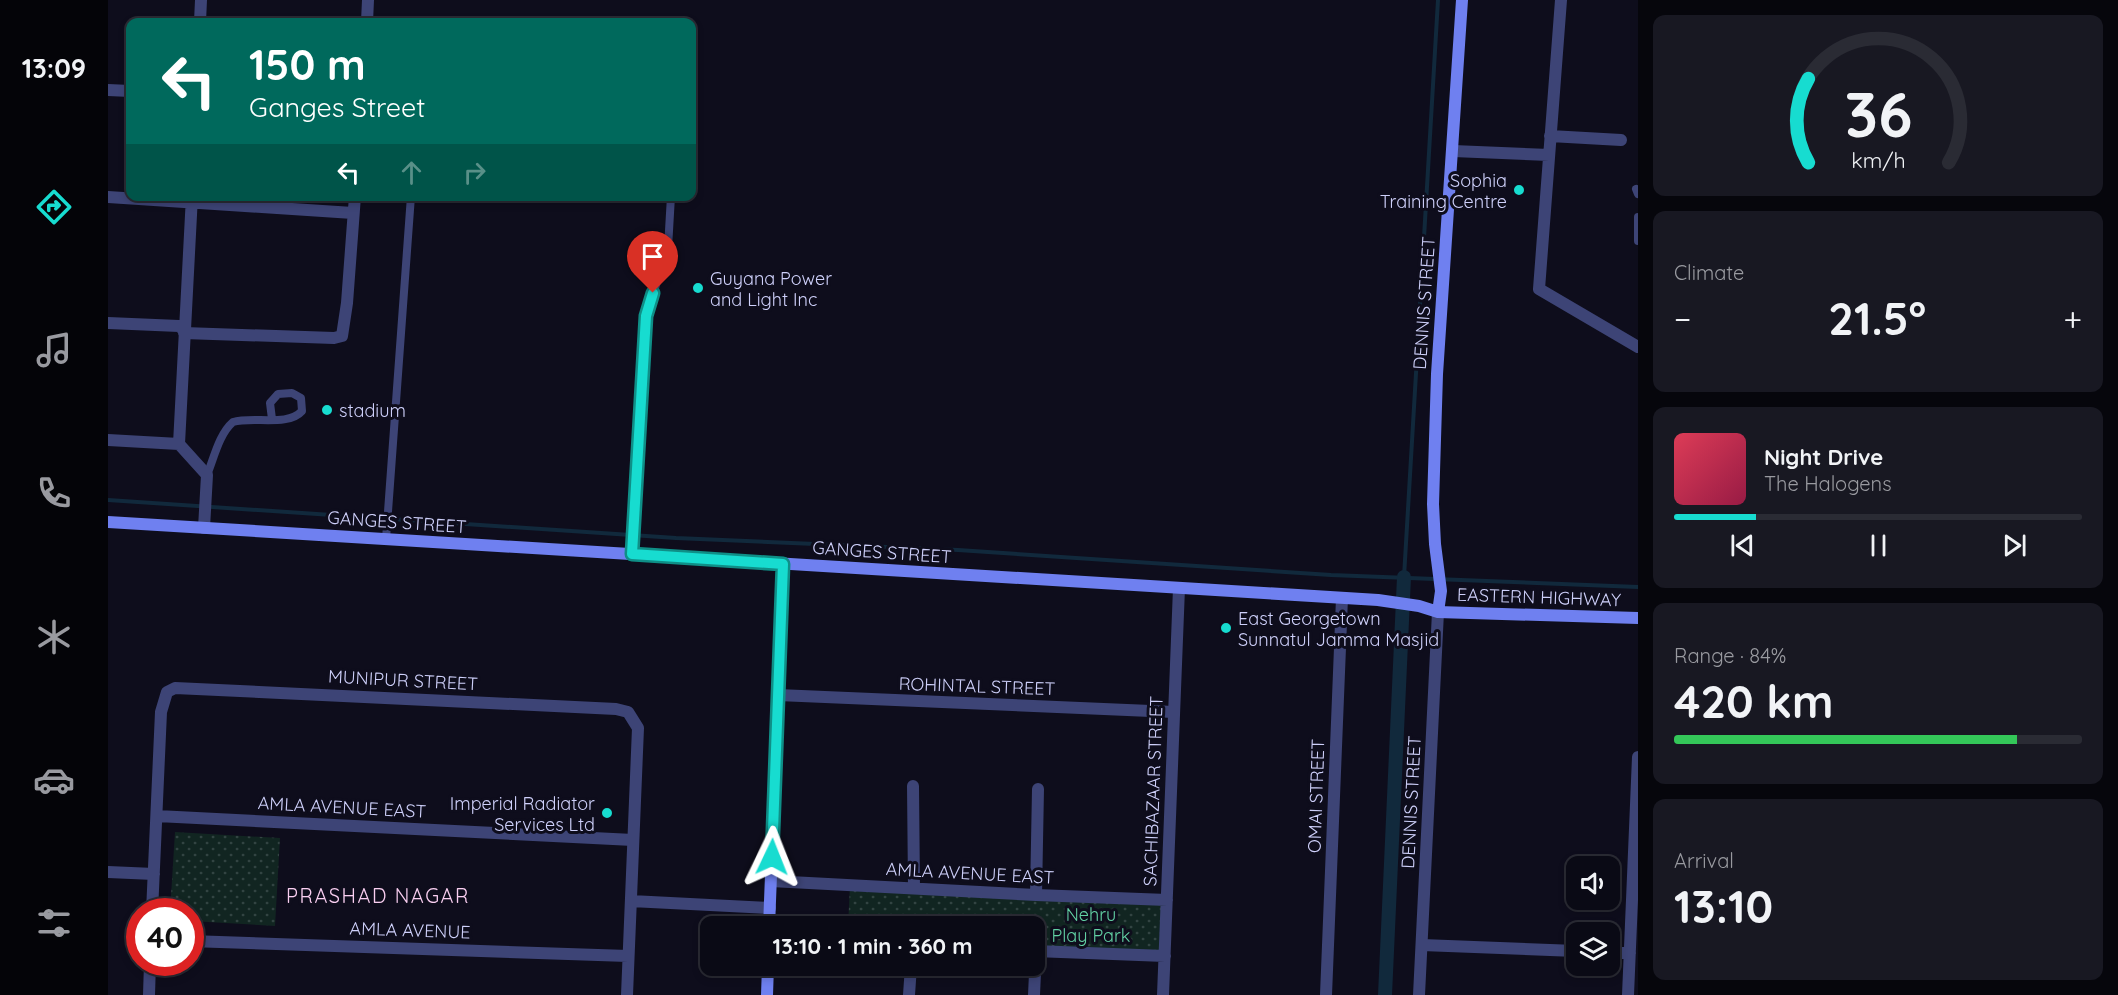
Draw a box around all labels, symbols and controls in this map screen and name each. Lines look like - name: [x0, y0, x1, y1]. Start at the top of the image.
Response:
- text: 150 m: [249, 38, 366, 91]
- icon: left: [150, 42, 228, 120]
- text: 13:09: [22, 51, 86, 85]
- text: 36: [1844, 75, 1912, 153]
- text: Ganges Street: [249, 90, 426, 124]
- text: km/h: [1851, 147, 1905, 173]
- icon: left: [332, 156, 365, 189]
- icon: ahead: [395, 156, 428, 189]
- icon: right: [458, 156, 491, 189]
- place label: Sophia Training Centre: [1380, 169, 1507, 213]
- marker: Sophia Training Centre: [1512, 183, 1526, 197]
- icon: directions: [33, 186, 75, 228]
- pin: [627, 231, 678, 293]
- street label: DENNIS STREET: [1408, 236, 1440, 370]
- icon: arrive: [636, 240, 669, 273]
- text: Climate: [1674, 260, 1744, 285]
- place label: Guyana Power and Light Inc: [710, 267, 832, 311]
- marker: Guyana Power and Light Inc: [691, 281, 705, 295]
- text: 21.5°: [1828, 290, 1926, 346]
- text: −: [1674, 298, 1691, 339]
- text: +: [2063, 298, 2082, 339]
- icon: music: [33, 329, 75, 371]
- place label: stadium: [339, 399, 406, 422]
- marker: stadium: [320, 403, 334, 417]
- text: Night Drive: [1764, 443, 1883, 471]
- text: The Halogens: [1764, 471, 1892, 496]
- icon: phone: [33, 472, 75, 514]
- street label: GANGES STREET: [327, 506, 467, 538]
- icon: previous: [1726, 529, 1759, 562]
- icon: pause: [1862, 529, 1895, 562]
- icon: next: [1998, 529, 2031, 562]
- street label: GANGES STREET: [812, 536, 952, 568]
- street label: EASTERN HIGHWAY: [1457, 583, 1621, 611]
- place label: East Georgetown Sunnatul Jamma Masjid: [1238, 607, 1439, 651]
- icon: climate: [33, 616, 75, 658]
- marker: East Georgetown Sunnatul Jamma Masjid: [1219, 621, 1233, 635]
- text: Range · 84%: [1674, 643, 1786, 668]
- street label: MUNIPUR STREET: [327, 665, 479, 695]
- street label: ROHINTAL STREET: [898, 672, 1056, 700]
- text: 420 km: [1674, 673, 1833, 729]
- street label: SACHIBAZAAR STREET: [1138, 695, 1168, 887]
- street label: DENNIS STREET: [1396, 735, 1426, 869]
- street label: OMAI STREET: [1303, 738, 1329, 853]
- icon: car: [33, 759, 75, 801]
- street label: AMLA AVENUE EAST: [257, 791, 427, 823]
- place label: Imperial Radiator Services Ltd: [450, 792, 595, 836]
- marker: Imperial Radiator Services Ltd: [600, 806, 614, 820]
- position arrow: [740, 825, 804, 889]
- text: Arrival: [1674, 848, 1734, 873]
- map controls: [1566, 856, 1620, 976]
- button: sound: [1566, 856, 1620, 910]
- street label: AMLA AVENUE EAST: [885, 857, 1055, 889]
- text: 13:10: [1674, 878, 1773, 934]
- district label: PRASHAD NAGAR: [286, 883, 470, 908]
- speed limit sign: 40: [126, 898, 204, 976]
- icon: filters: [33, 902, 75, 944]
- park label: Nehru Play Park: [1051, 903, 1131, 947]
- street label: AMLA AVENUE: [349, 916, 471, 944]
- button: layers: [1566, 922, 1620, 976]
- text: 13:10 · 1 min · 360 m: [772, 932, 973, 960]

